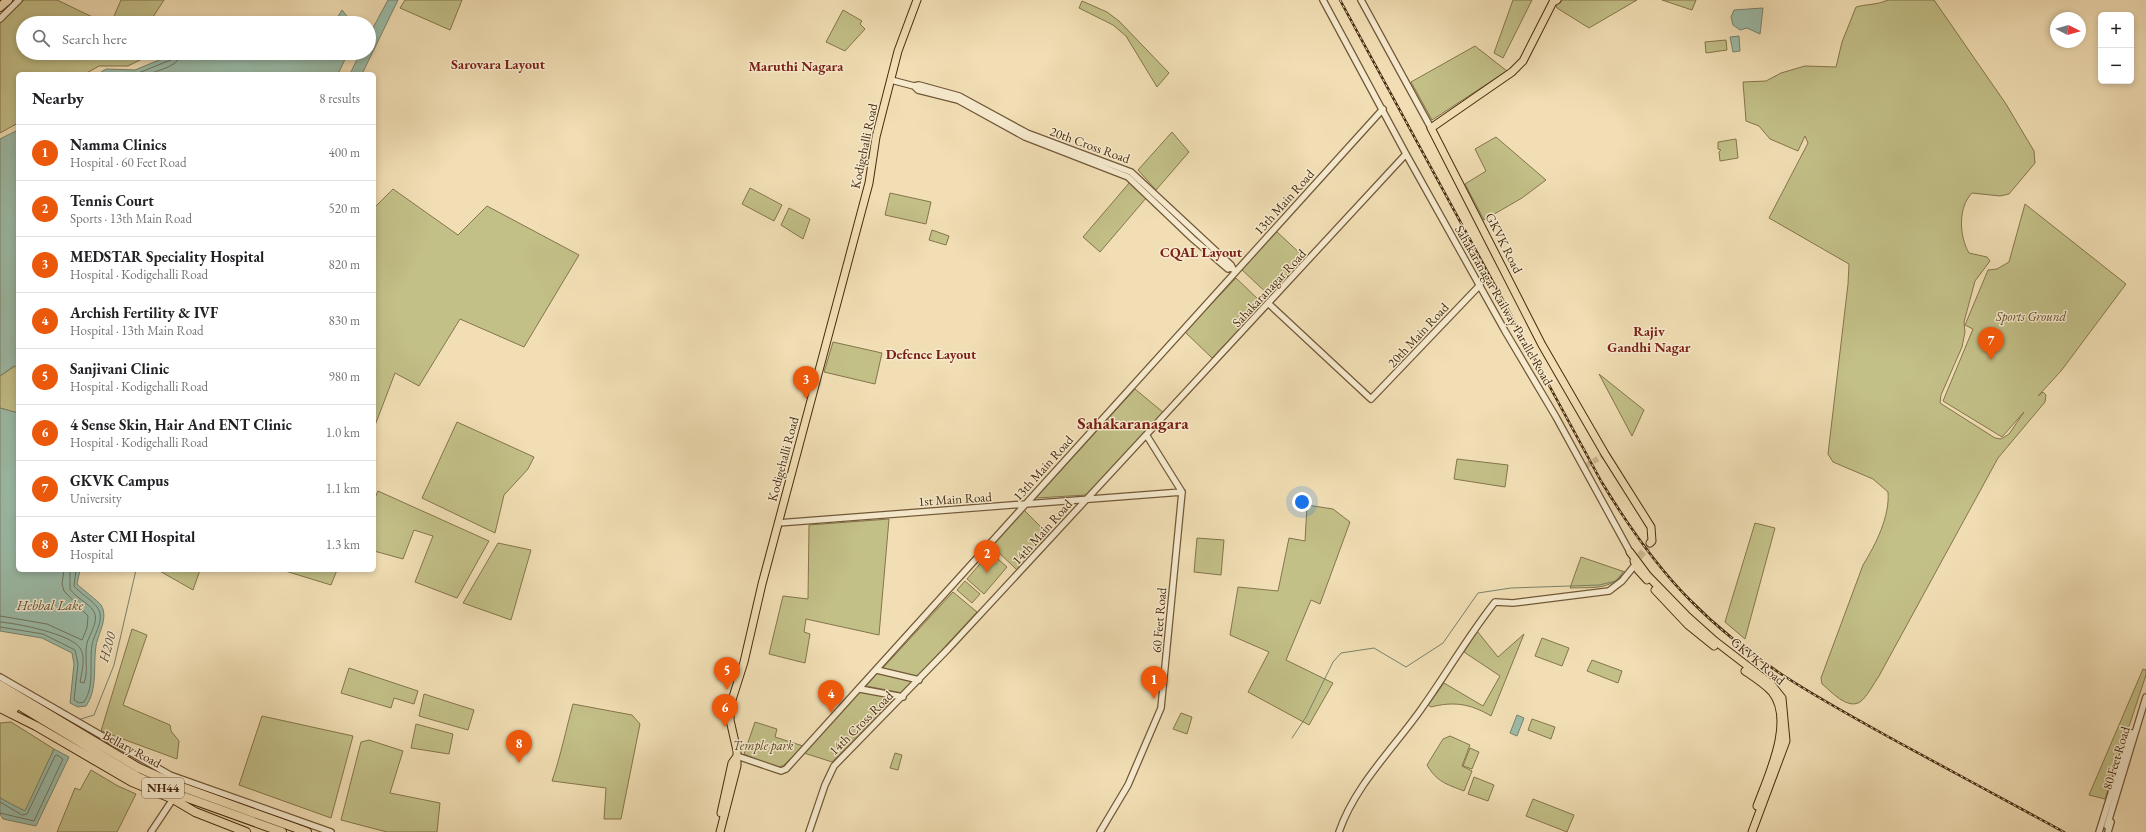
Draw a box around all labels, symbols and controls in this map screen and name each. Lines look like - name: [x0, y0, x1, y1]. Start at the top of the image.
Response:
- north arrow: [2050, 12, 2086, 48]
- map controls: [2098, 12, 2134, 84]
- button: +: [2098, 12, 2134, 48]
- search box: [16, 16, 376, 60]
- icon: search: [30, 27, 52, 49]
- text: Search here: [62, 29, 127, 48]
- button: −: [2098, 48, 2134, 84]
- district label: Sarovara Layout: [451, 55, 546, 73]
- district label: Maruthi Nagara: [748, 57, 844, 75]
- text: Nearby: [32, 87, 84, 109]
- text: 8 results: [319, 90, 360, 107]
- street label: Kodigehalli Road: [847, 101, 881, 190]
- street label: 20th Cross Road: [1048, 123, 1133, 168]
- text: Namma Clinics: [70, 135, 167, 154]
- text: 1: [42, 144, 48, 161]
- text: 400 m: [329, 144, 360, 161]
- text: Hospital · 60 Feet Road: [70, 154, 187, 171]
- street label: 13th Main Road: [1250, 165, 1318, 238]
- text: Tennis Court: [70, 191, 154, 210]
- text: 2: [42, 200, 48, 217]
- text: 520 m: [329, 200, 360, 217]
- text: Sports · 13th Main Road: [70, 210, 192, 227]
- street label: GKVK Road: [1482, 210, 1527, 277]
- street label: Sahakaranagar Railway Parallel Road: [1451, 222, 1557, 388]
- district label: CQAL Layout: [1160, 243, 1243, 261]
- street label: Sahakaranagar Road: [1228, 245, 1310, 331]
- text: MEDSTAR Speciality Hospital: [70, 247, 264, 266]
- text: 3: [42, 256, 48, 273]
- text: 820 m: [329, 256, 360, 273]
- text: Hospital · Kodigehalli Road: [70, 266, 208, 283]
- street label: 20th Main Road: [1384, 299, 1453, 371]
- text: Archish Fertility & IVF: [70, 303, 218, 322]
- park label: Sports Ground: [1995, 308, 2066, 325]
- text: 4: [42, 312, 48, 329]
- text: 830 m: [329, 312, 360, 329]
- text: Hospital · 13th Main Road: [70, 322, 204, 339]
- district label: Rajiv Gandhi Nagar: [1607, 322, 1691, 356]
- pin: 7: [1978, 327, 2004, 360]
- district label: Defence Layout: [886, 345, 977, 363]
- text: Sanjivani Clinic: [70, 359, 169, 378]
- pin: 3: [793, 366, 819, 399]
- text: 5: [42, 368, 48, 385]
- text: 980 m: [329, 368, 360, 385]
- text: Hospital · Kodigehalli Road: [70, 378, 208, 395]
- district label: Sahakaranagara: [1077, 412, 1189, 434]
- street label: Kodigehalli Road: [764, 414, 803, 503]
- text: 4 Sense Skin, Hair And ENT Clinic: [70, 415, 292, 434]
- text: 6: [42, 424, 48, 441]
- text: 1.0 km: [326, 424, 360, 441]
- street label: 13th Main Road: [1009, 431, 1077, 504]
- text: Hospital · Kodigehalli Road: [70, 434, 208, 451]
- text: GKVK Campus: [70, 471, 169, 490]
- text: 7: [42, 480, 48, 497]
- text: 1.1 km: [326, 480, 360, 497]
- street label: 1st Main Road: [918, 488, 993, 510]
- text: University: [70, 490, 122, 507]
- your location: [1292, 492, 1312, 512]
- street label: 14th Main Road: [1008, 495, 1076, 568]
- text: Aster CMI Hospital: [70, 527, 195, 546]
- text: 8: [42, 536, 48, 553]
- text: 1.3 km: [326, 536, 360, 553]
- pin: 2: [974, 540, 1000, 573]
- text: Hospital: [70, 546, 114, 563]
- street label: 60 Feet Road: [1148, 586, 1170, 653]
- water label: Hebbal Lake: [16, 596, 83, 614]
- water label: H200: [94, 629, 120, 665]
- street label: GKVK Road: [1727, 633, 1789, 689]
- pin: 5: [714, 657, 740, 690]
- pin: 1: [1141, 666, 1167, 699]
- pin: 4: [818, 680, 844, 713]
- street label: 14th Cross Road: [826, 688, 896, 758]
- pin: 6: [712, 694, 738, 727]
- street label: 80 Feet Road: [2098, 724, 2134, 792]
- street label: Bellary Road: [100, 726, 165, 772]
- pin: 8: [506, 730, 532, 763]
- park label: Temple park: [733, 737, 793, 754]
- road number: NH44: [142, 778, 184, 798]

